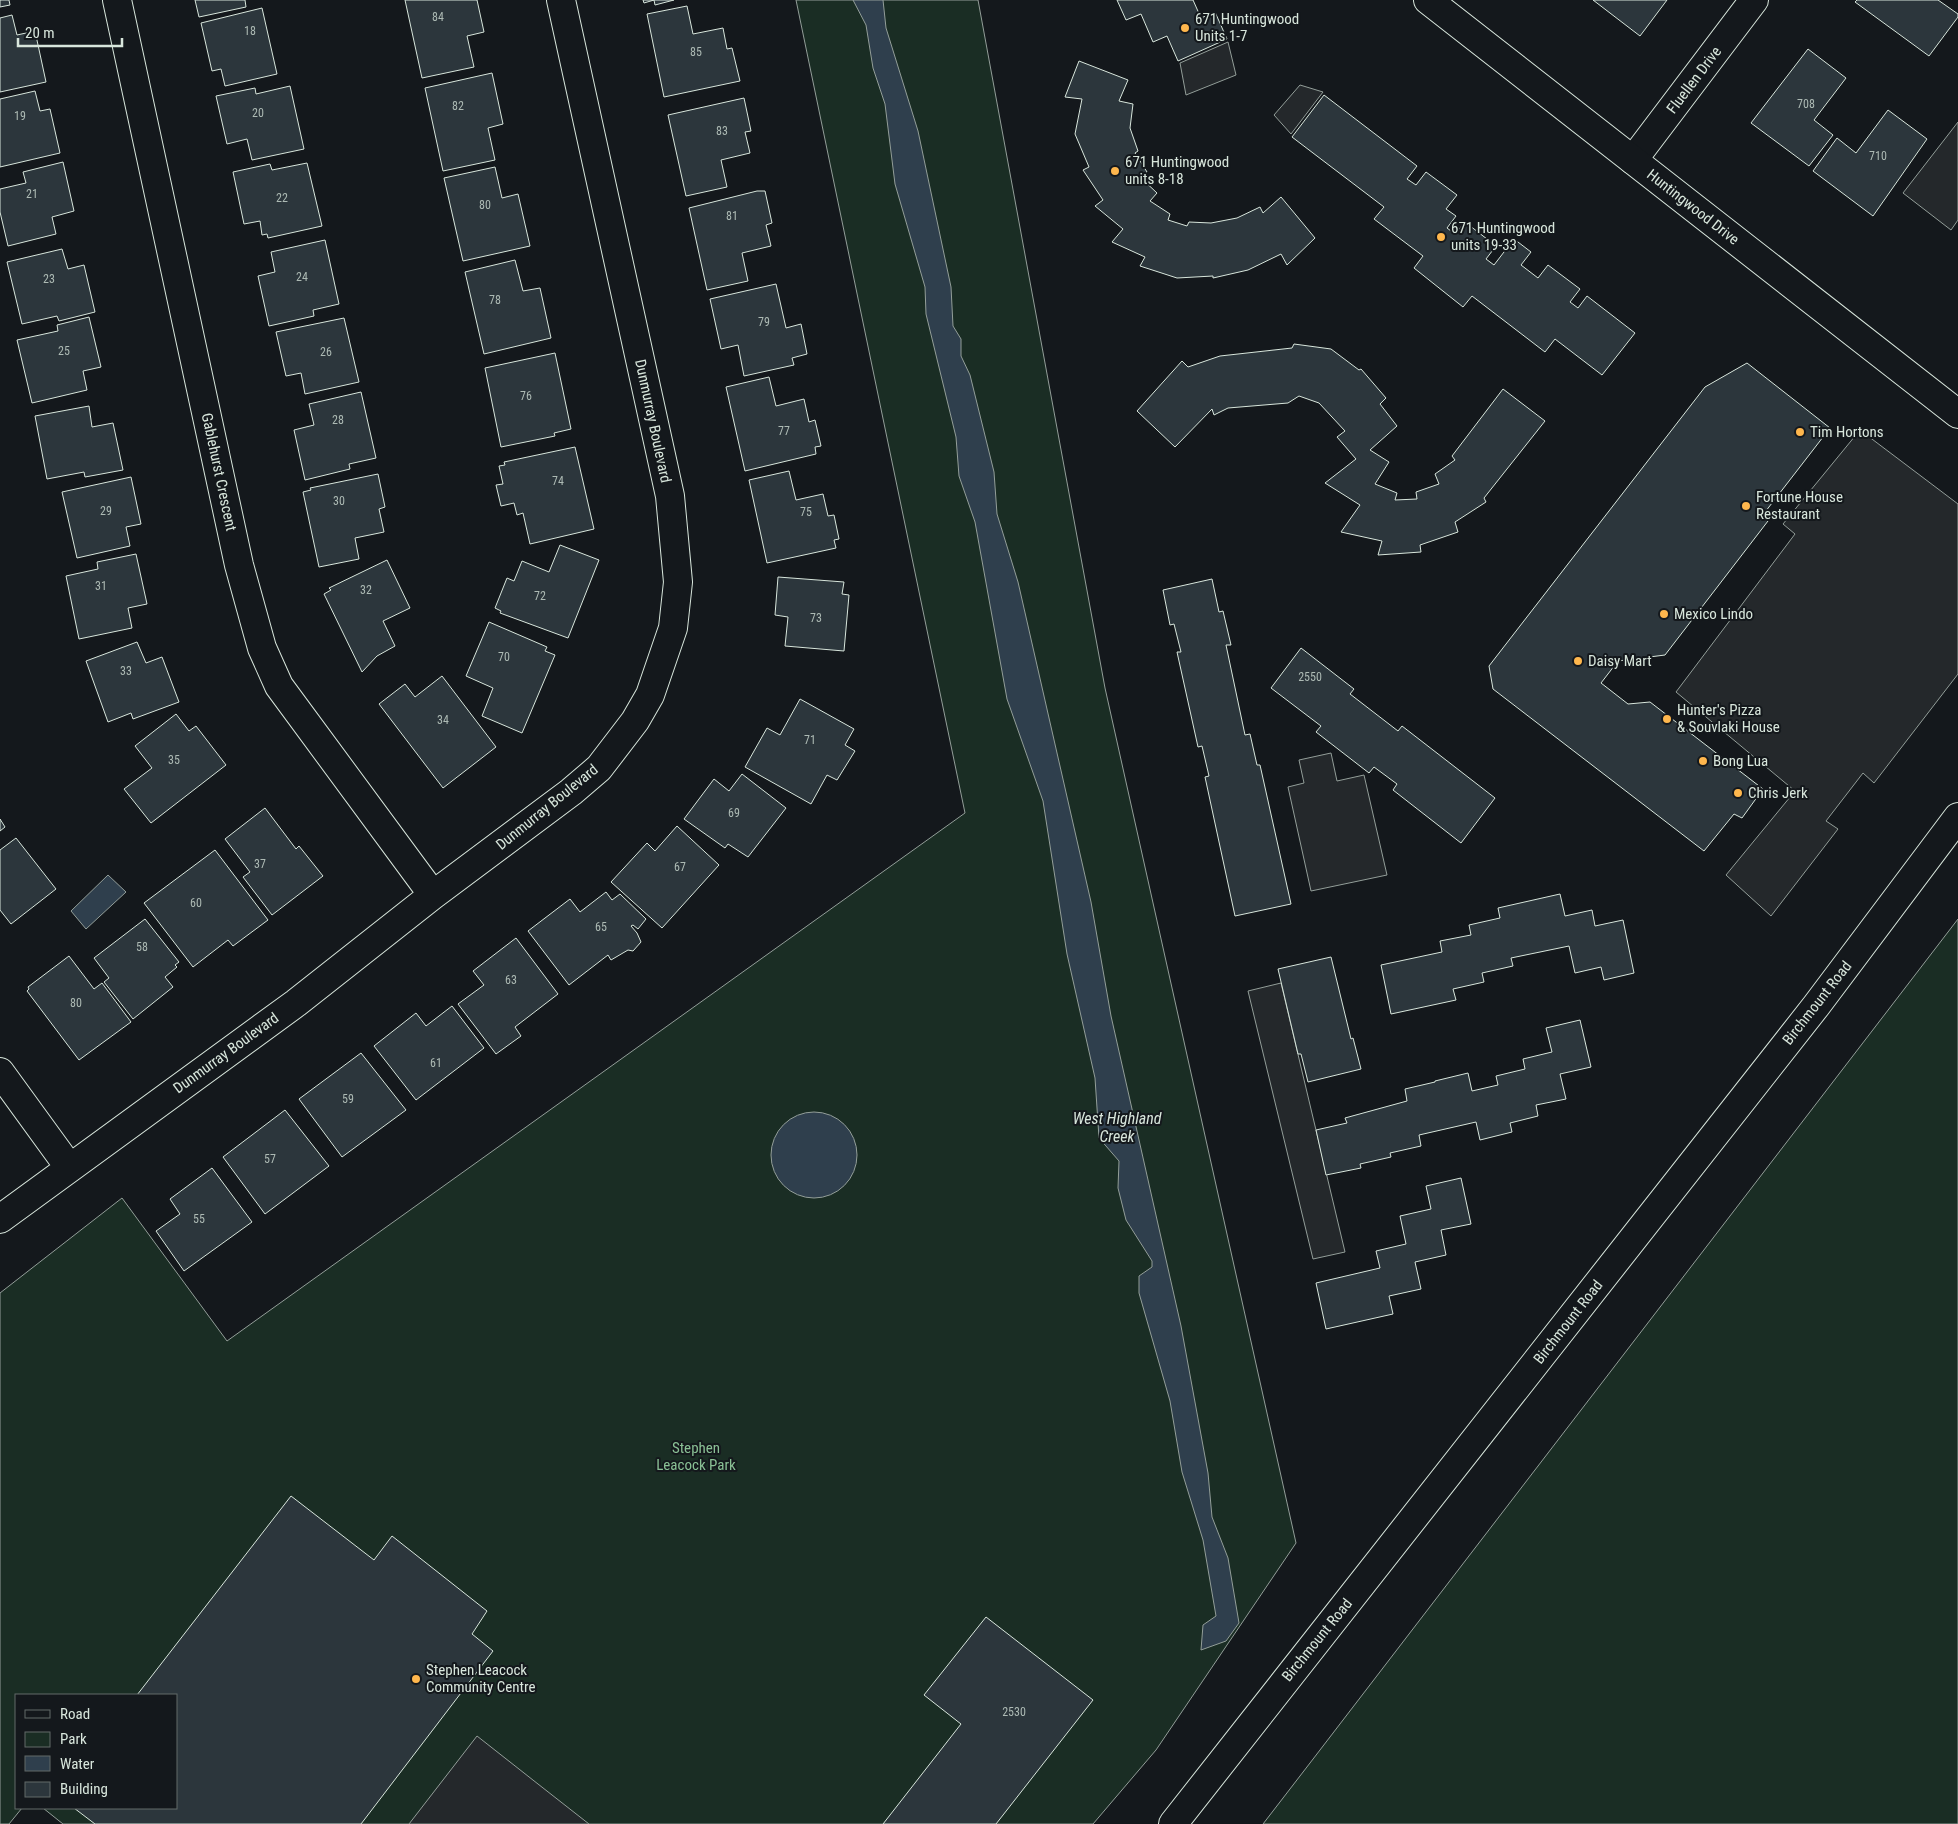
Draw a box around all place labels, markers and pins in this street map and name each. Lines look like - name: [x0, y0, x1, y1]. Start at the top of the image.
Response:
- place label: 671 Huntingwood Units 1-7: [1195, 10, 1299, 45]
- marker: 671 Huntingwood Units 1-7: [1179, 22, 1191, 34]
- place label: 671 Huntingwood units 8-18: [1125, 153, 1229, 188]
- marker: 671 Huntingwood units 8-18: [1109, 165, 1121, 177]
- place label: 671 Huntingwood units 19-33: [1451, 219, 1555, 254]
- marker: 671 Huntingwood units 19-33: [1435, 231, 1447, 243]
- place label: Tim Hortons: [1810, 423, 1884, 441]
- marker: Tim Hortons: [1794, 426, 1806, 438]
- place label: Fortune House Restaurant: [1756, 488, 1843, 523]
- marker: Fortune House Restaurant: [1740, 500, 1752, 512]
- place label: Mexico Lindo: [1674, 605, 1753, 623]
- marker: Mexico Lindo: [1658, 608, 1670, 620]
- place label: Daisy Mart: [1588, 652, 1652, 670]
- marker: Daisy Mart: [1572, 655, 1584, 667]
- place label: Hunter's Pizza & Souvlaki House: [1677, 701, 1780, 736]
- marker: Hunter's Pizza & Souvlaki House: [1661, 713, 1673, 725]
- place label: Bong Lua: [1713, 752, 1768, 770]
- marker: Bong Lua: [1697, 755, 1709, 767]
- place label: Chris Jerk: [1748, 784, 1808, 802]
- marker: Chris Jerk: [1732, 787, 1744, 799]
- place label: Stephen Leacock Community Centre: [426, 1661, 535, 1696]
- marker: Stephen Leacock Community Centre: [410, 1673, 422, 1685]

